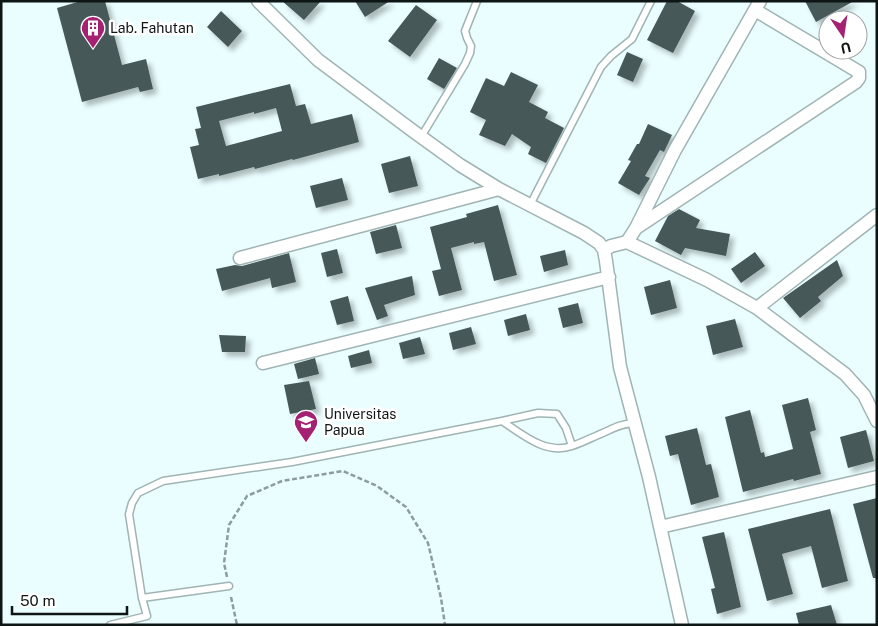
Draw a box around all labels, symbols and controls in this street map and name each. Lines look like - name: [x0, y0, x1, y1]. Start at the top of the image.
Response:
- north arrow: [818, 10, 868, 60]
- building icon: Lab. Fahutan: [80, 15, 106, 49]
- place label: Lab. Fahutan: [110, 20, 194, 36]
- text: U: [839, 39, 853, 57]
- place label: Universitas Papua: [324, 406, 396, 438]
- school or university icon: Universitas Papua: [293, 409, 319, 443]
- scale bar: [12, 584, 128, 616]
- text: 50 m: [20, 592, 55, 609]

